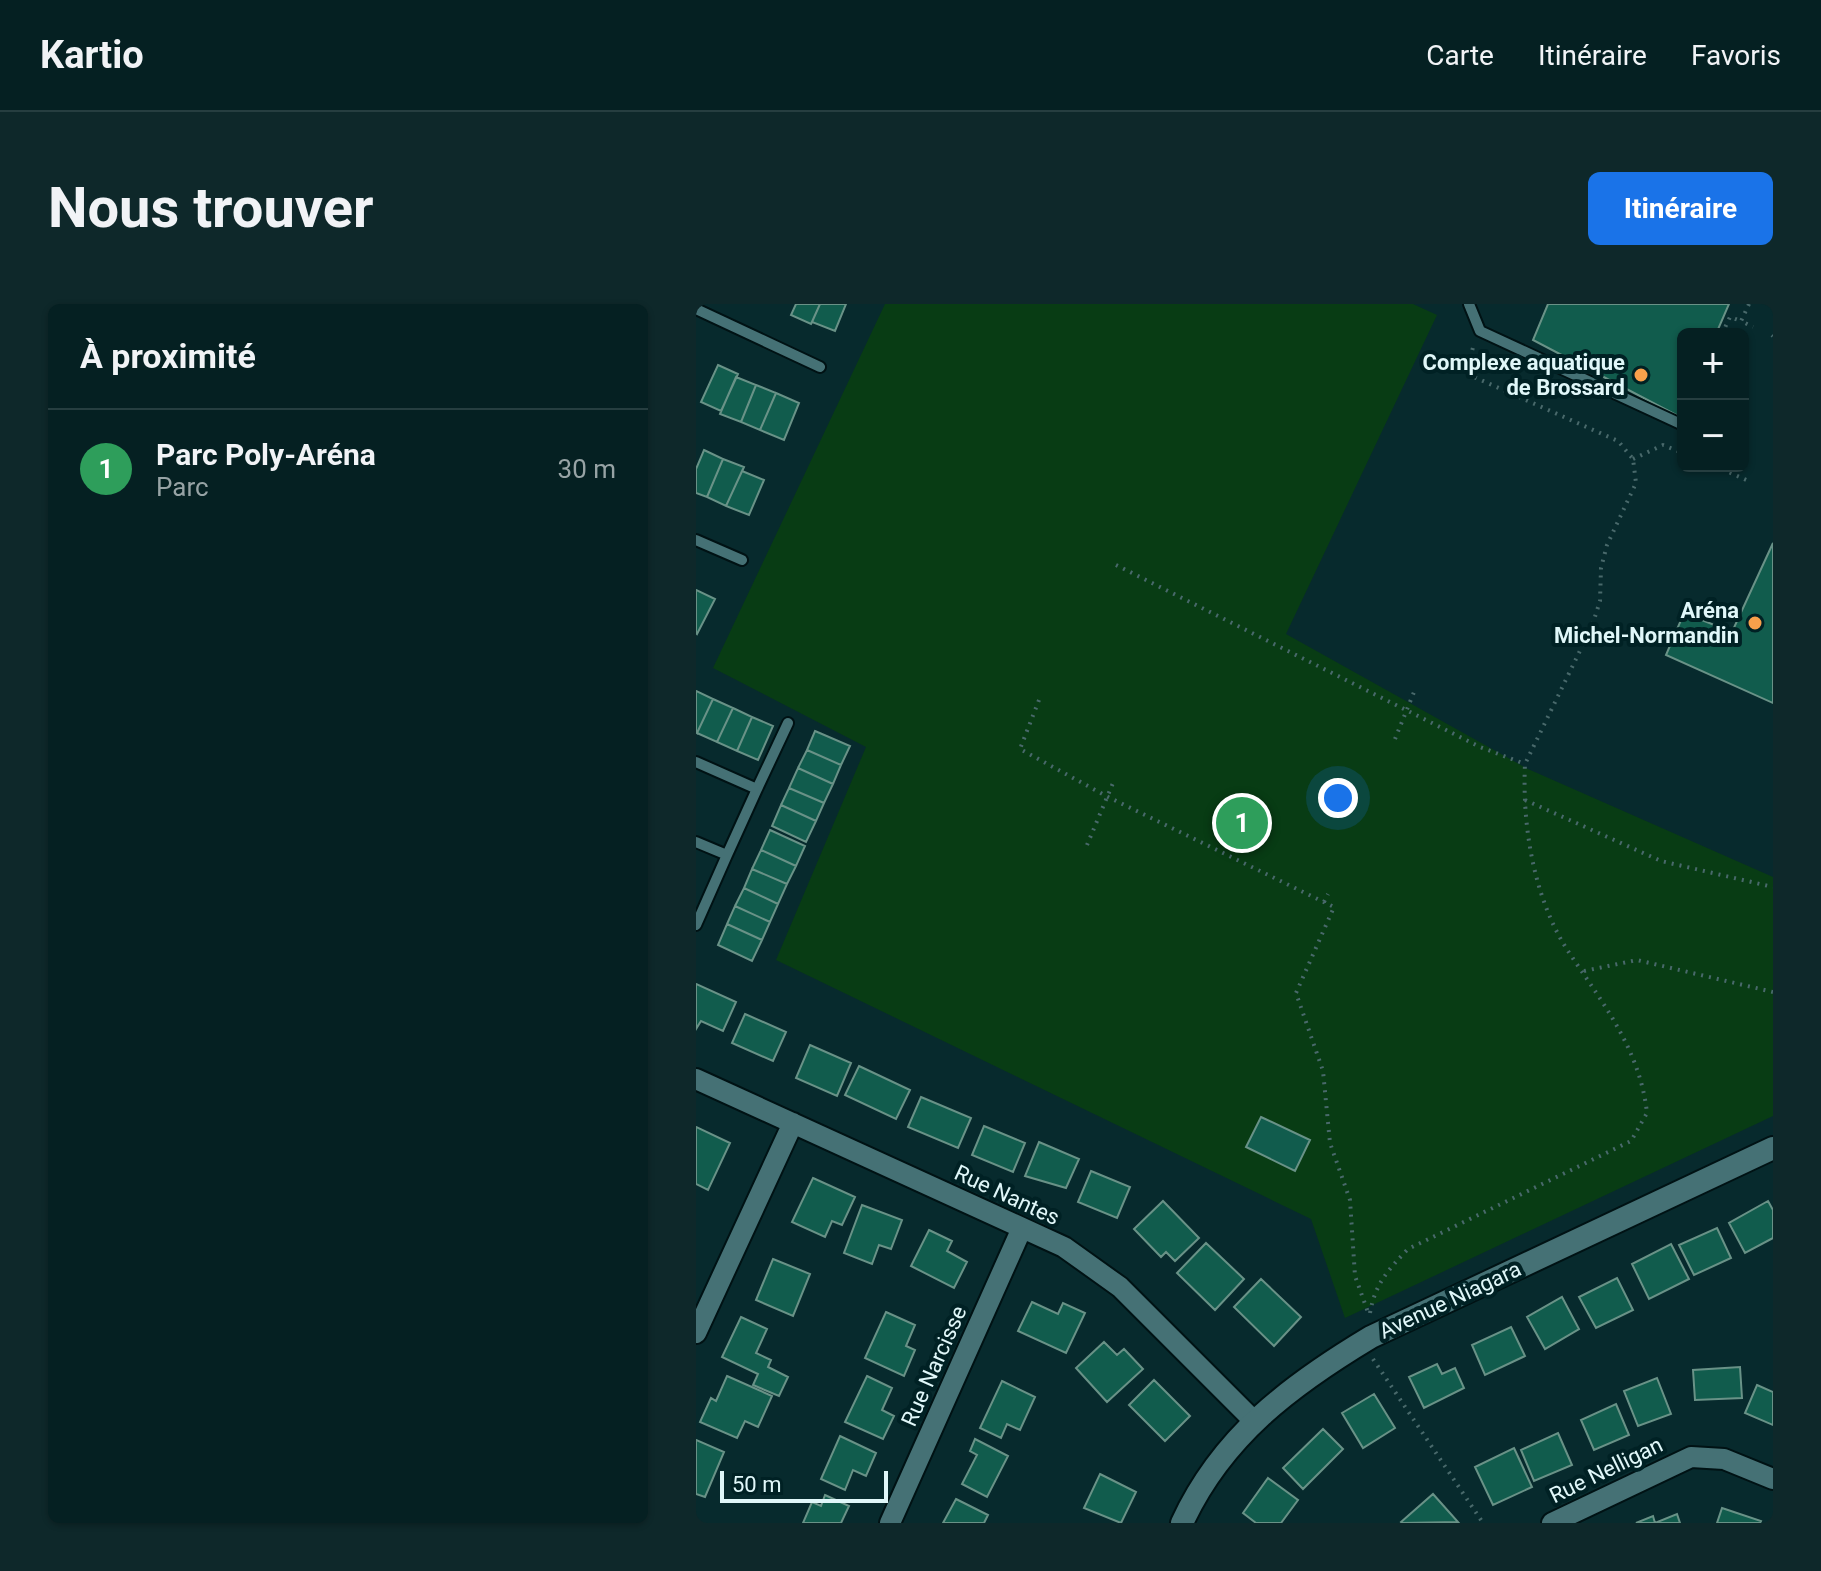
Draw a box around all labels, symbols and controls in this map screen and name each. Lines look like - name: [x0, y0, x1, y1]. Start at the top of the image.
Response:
- text: Kartio: [40, 33, 144, 77]
- text: Carte: [1426, 39, 1494, 72]
- text: Itinéraire: [1538, 39, 1647, 72]
- text: Favoris: [1691, 39, 1781, 72]
- button: Itinéraire: [1588, 172, 1773, 245]
- text: Nous trouver: [48, 175, 374, 241]
- map controls: [1677, 328, 1749, 472]
- button: +: [1677, 328, 1749, 400]
- text: À proximité: [80, 336, 256, 376]
- place label: Complexe aquatique de Brossard: [1423, 350, 1625, 400]
- marker: Complexe aquatique de Brossard: [1632, 366, 1650, 384]
- button: −: [1677, 400, 1749, 472]
- text: Parc Poly-Aréna: [156, 437, 376, 472]
- text: 1: [99, 454, 113, 484]
- text: 30 m: [558, 454, 616, 484]
- text: Parc: [156, 472, 209, 502]
- place label: Aréna Michel-Normandin: [1554, 598, 1739, 648]
- marker: Aréna Michel-Normandin: [1746, 614, 1764, 632]
- your location: [1318, 778, 1358, 818]
- pin: 1: [1216, 793, 1268, 853]
- street label: Rue Nantes: [951, 1160, 1063, 1230]
- street label: Avenue Niagara: [1375, 1256, 1525, 1344]
- street label: Rue Narcisse: [896, 1302, 972, 1430]
- street label: Rue Nelligan: [1545, 1432, 1667, 1508]
- scale bar: [720, 1467, 888, 1503]
- text: 50 m: [732, 1472, 781, 1497]

